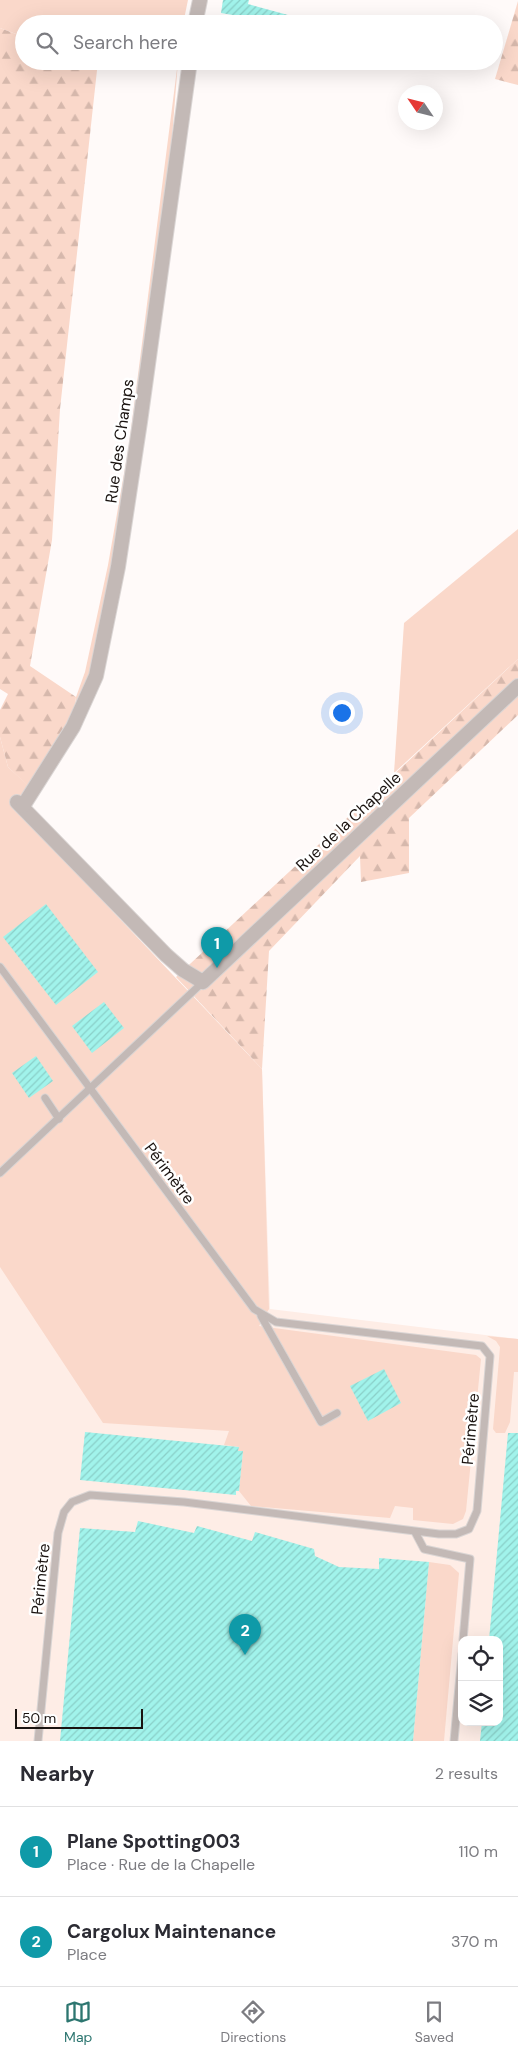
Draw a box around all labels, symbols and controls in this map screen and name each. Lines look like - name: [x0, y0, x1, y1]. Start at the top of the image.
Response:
- search box: [15, 15, 503, 70]
- icon: search: [33, 29, 61, 57]
- text: Search here: [73, 30, 178, 55]
- north arrow: [398, 85, 443, 130]
- street label: Rue des Champs: [100, 378, 139, 504]
- your location: [329, 700, 355, 726]
- street label: Rue de la Chapelle: [291, 767, 405, 876]
- pin: 1: [201, 927, 233, 968]
- street label: Périmètre: [140, 1138, 200, 1208]
- street label: Périmètre: [457, 1392, 484, 1466]
- street label: Périmètre: [26, 1542, 55, 1616]
- pin: 2: [229, 1614, 261, 1655]
- map controls: [458, 1636, 503, 1726]
- button: locate: [458, 1636, 503, 1681]
- button: layers: [458, 1681, 503, 1726]
- scale bar: [15, 1706, 142, 1729]
- text: 50 m: [22, 1709, 56, 1727]
- text: Nearby: [20, 1760, 94, 1788]
- text: 2 results: [435, 1763, 498, 1784]
- text: Plane Spotting003: [67, 1829, 241, 1854]
- text: 1: [33, 1841, 39, 1862]
- text: 110 m: [459, 1841, 498, 1862]
- text: Place · Rue de la Chapelle: [67, 1854, 255, 1875]
- text: Cargolux Maintenance: [67, 1919, 276, 1944]
- text: 2: [31, 1931, 41, 1952]
- text: 370 m: [451, 1931, 498, 1952]
- text: Place: [67, 1944, 107, 1965]
- tab: Map: [64, 1998, 92, 2046]
- tab: Directions: [221, 1998, 286, 2046]
- tab: Saved: [415, 1998, 454, 2046]

